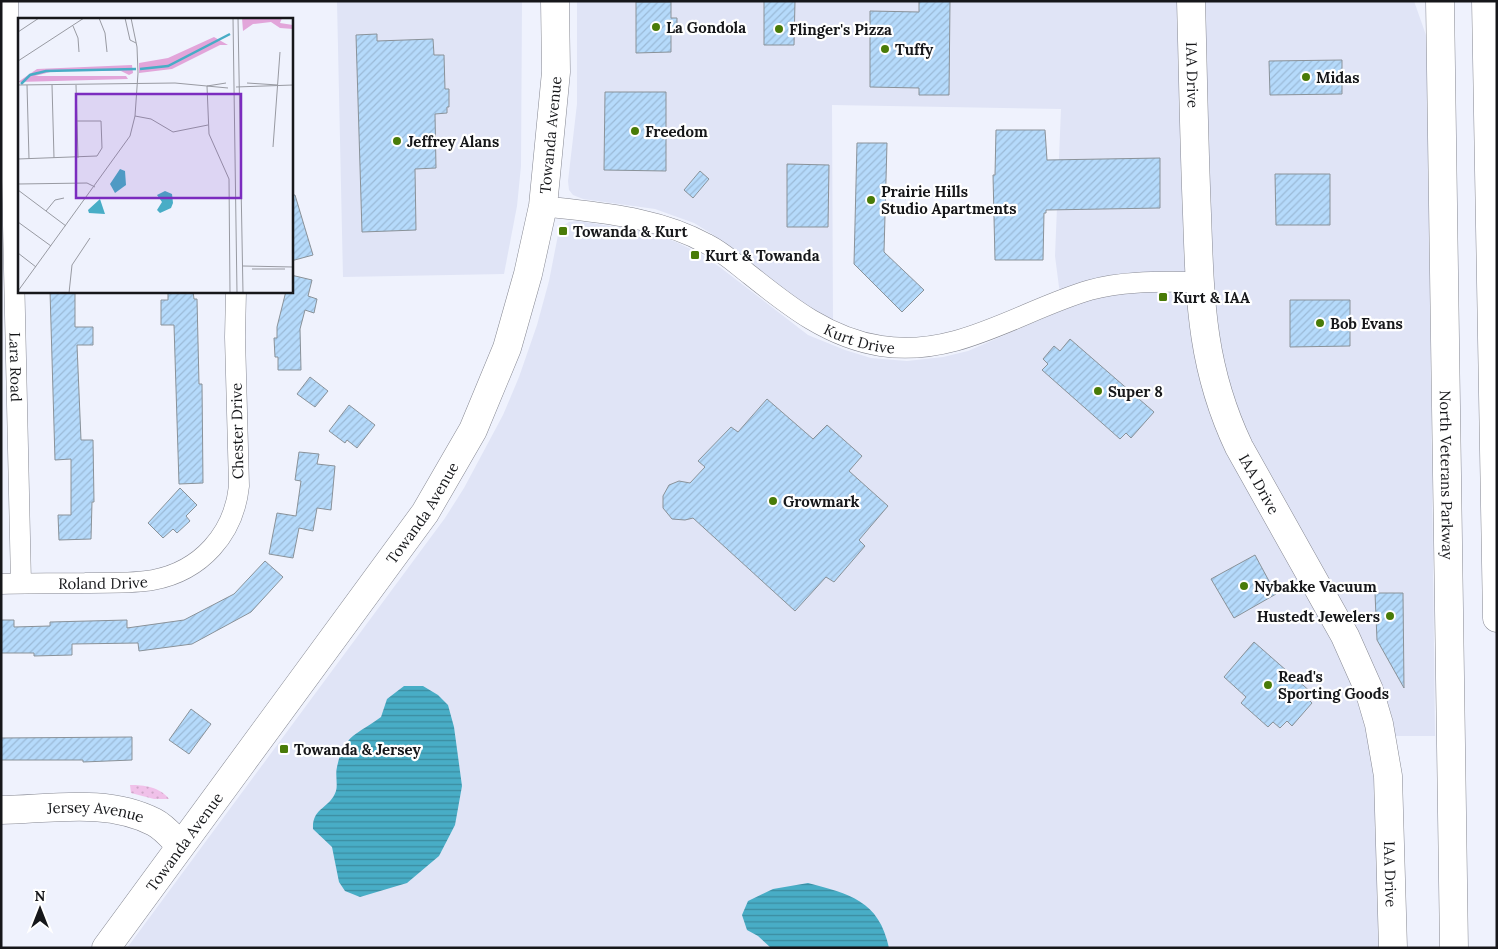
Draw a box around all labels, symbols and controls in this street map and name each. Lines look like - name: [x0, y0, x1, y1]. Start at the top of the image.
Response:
- inset map: [18, 18, 292, 292]
- place label: La Gondola: [666, 18, 746, 37]
- place label: Flinger's Pizza: [789, 20, 892, 39]
- marker: La Gondola: [650, 21, 662, 33]
- marker: Flinger's Pizza: [773, 23, 785, 35]
- place label: Tuffy: [895, 40, 934, 59]
- street label: IAA Drive: [1183, 42, 1203, 108]
- marker: Tuffy: [879, 43, 891, 55]
- place label: Midas: [1316, 68, 1359, 87]
- marker: Midas: [1300, 71, 1312, 83]
- street label: Towanda Avenue: [535, 75, 565, 195]
- place label: Freedom: [645, 122, 708, 141]
- marker: Freedom: [629, 125, 641, 137]
- place label: Jeffrey Alans: [407, 132, 499, 151]
- marker: Jeffrey Alans: [391, 135, 403, 147]
- place label: Prairie Hills Studio Apartments: [881, 182, 1017, 218]
- marker: Prairie Hills Studio Apartments: [865, 194, 877, 206]
- place label: Towanda & Kurt: [573, 222, 688, 241]
- marker: Towanda & Kurt: [557, 225, 569, 237]
- place label: Kurt & Towanda: [705, 246, 820, 265]
- marker: Kurt & Towanda: [689, 249, 701, 261]
- place label: Kurt & IAA: [1173, 288, 1250, 307]
- marker: Kurt & IAA: [1157, 291, 1169, 303]
- place label: Bob Evans: [1330, 314, 1403, 333]
- marker: Bob Evans: [1314, 317, 1326, 329]
- street label: Kurt Drive: [821, 319, 896, 357]
- street label: Lara Road: [6, 332, 26, 402]
- place label: Super 8: [1108, 382, 1163, 401]
- street label: Chester Drive: [227, 383, 247, 479]
- marker: Super 8: [1092, 385, 1104, 397]
- street label: North Veterans Parkway: [1436, 390, 1458, 560]
- street label: IAA Drive: [1235, 450, 1284, 517]
- street label: Towanda Avenue: [382, 458, 462, 567]
- place label: Growmark: [783, 492, 860, 511]
- marker: Growmark: [767, 495, 779, 507]
- street label: Roland Drive: [58, 571, 149, 593]
- place label: Nybakke Vacuum: [1254, 577, 1377, 596]
- marker: Nybakke Vacuum: [1238, 580, 1250, 592]
- place label: Hustedt Jewelers: [1257, 607, 1380, 626]
- marker: Hustedt Jewelers: [1384, 610, 1396, 622]
- place label: Read's Sporting Goods: [1278, 667, 1389, 703]
- marker: Read's Sporting Goods: [1262, 679, 1274, 691]
- place label: Towanda & Jersey: [294, 740, 421, 759]
- marker: Towanda & Jersey: [278, 743, 290, 755]
- street label: Towanda Avenue: [142, 788, 227, 895]
- street label: Jersey Avenue: [45, 797, 147, 826]
- street label: IAA Drive: [1380, 841, 1401, 907]
- north arrow: [15, 884, 65, 934]
- text: N: [35, 887, 46, 905]

